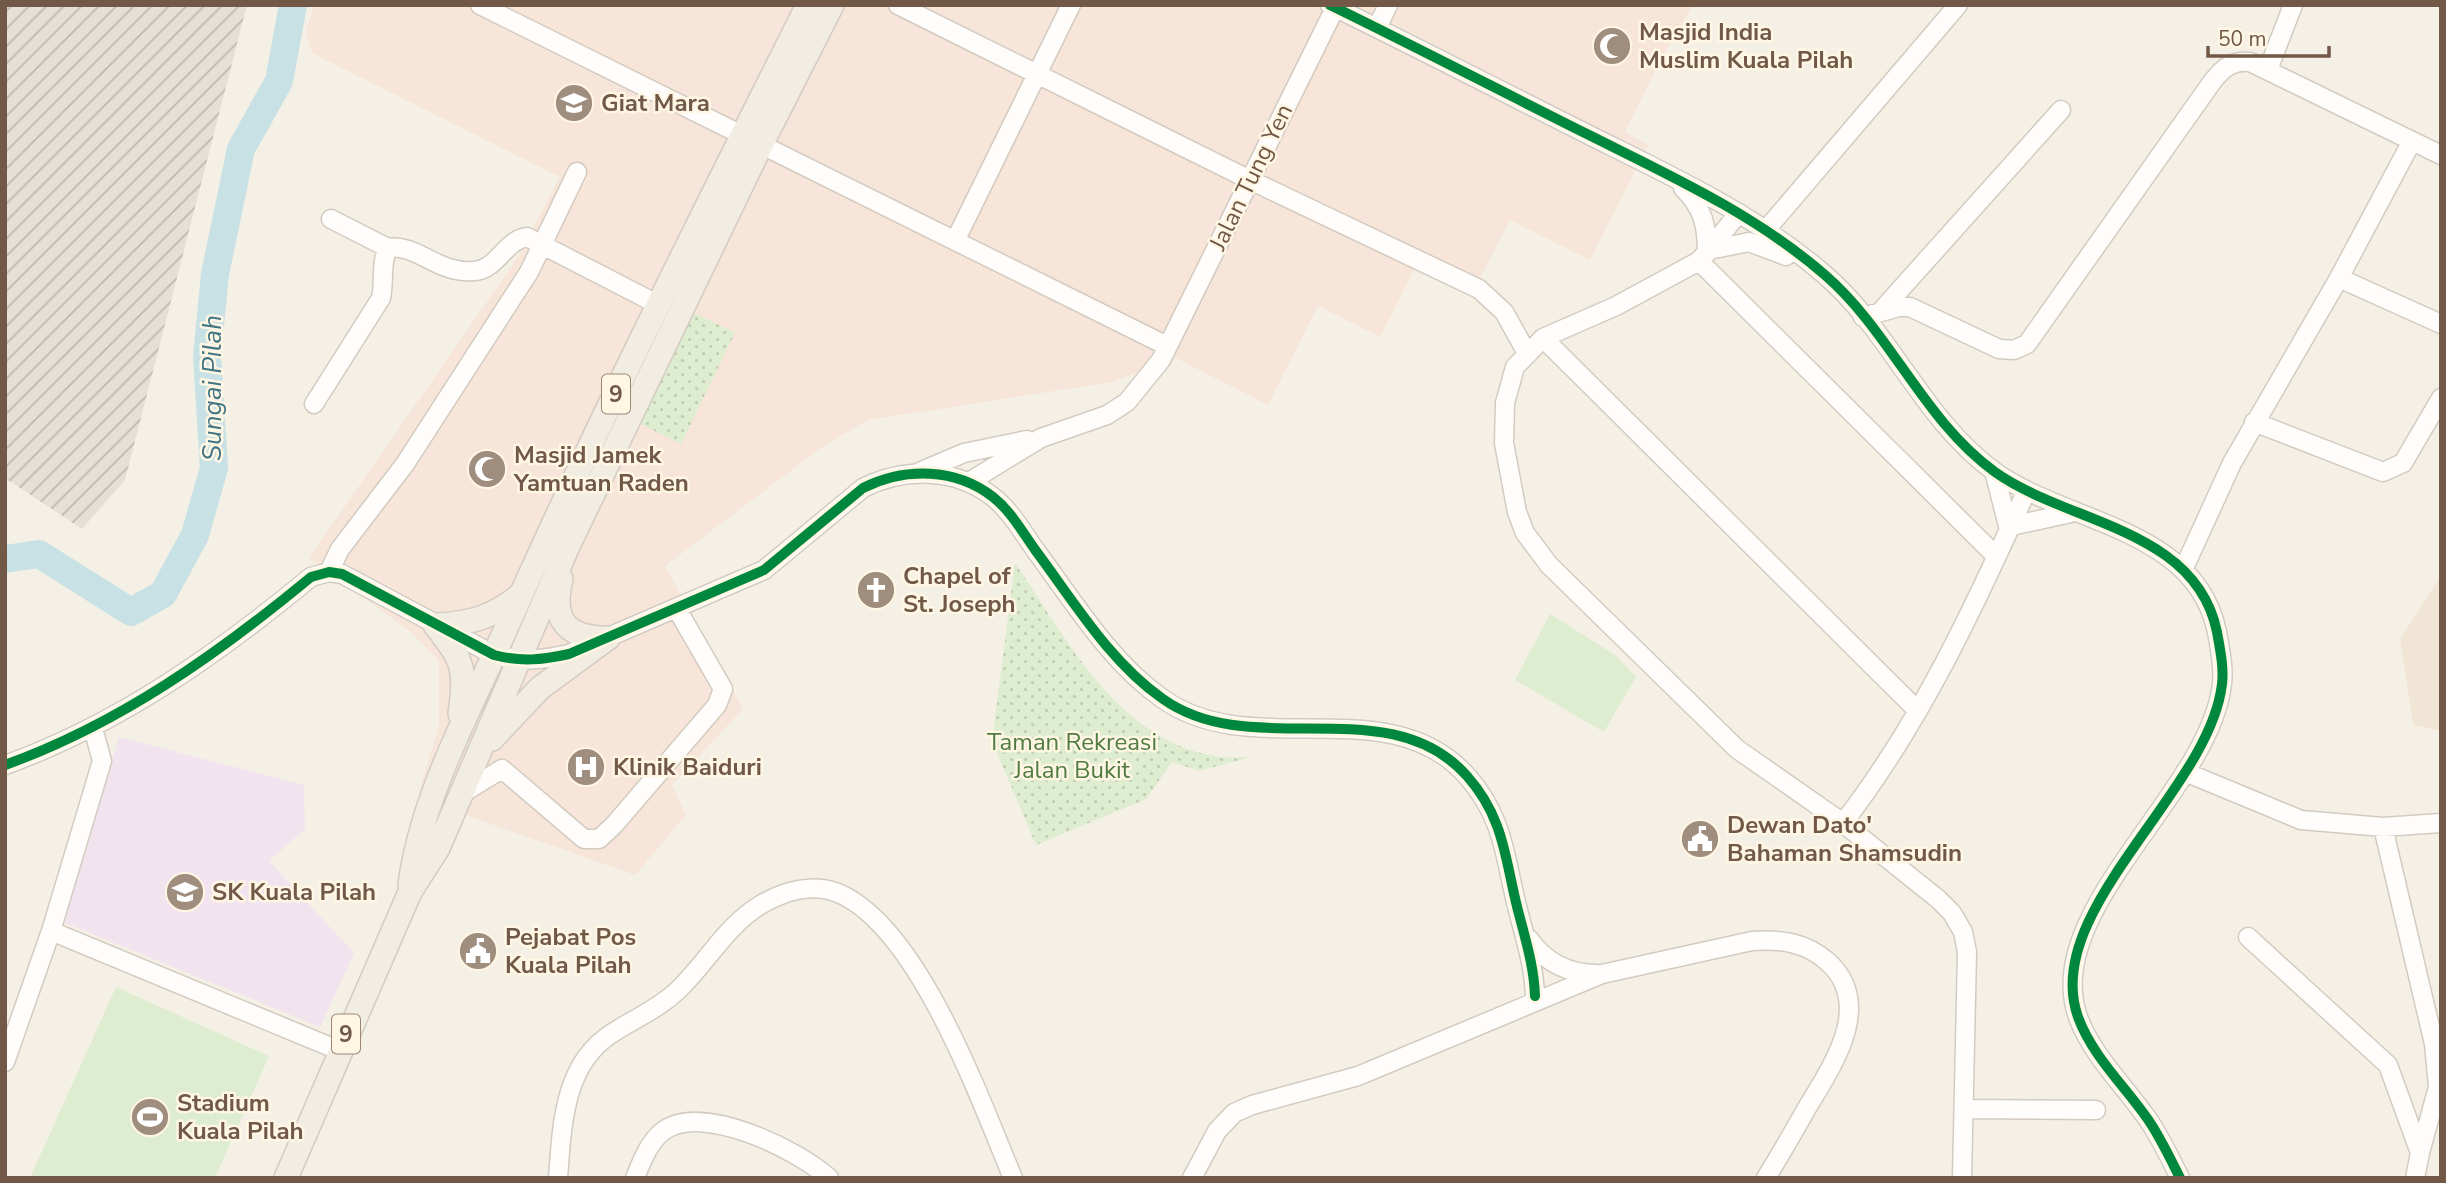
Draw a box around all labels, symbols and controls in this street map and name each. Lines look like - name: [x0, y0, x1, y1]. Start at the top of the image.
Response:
- scale bar: [2208, 14, 2329, 58]
- place label: Masjid India Muslim Kuala Pilah: [1639, 16, 1853, 76]
- mosque icon: Masjid India Muslim Kuala Pilah: [1591, 25, 1633, 67]
- text: 50 m: [2218, 25, 2267, 53]
- school or university icon: Giat Mara: [553, 82, 595, 124]
- place label: Giat Mara: [601, 87, 710, 119]
- street label: Jalan Tung Yen: [1201, 99, 1300, 256]
- water label: Sungai Pilah: [195, 315, 230, 461]
- road number: 9: [602, 374, 630, 414]
- place label: Masjid Jamek Yamtuan Raden: [513, 439, 689, 499]
- mosque icon: Masjid Jamek Yamtuan Raden: [466, 448, 508, 490]
- place label: Chapel of St. Joseph: [903, 560, 1016, 620]
- church icon: Chapel of St. Joseph: [855, 569, 897, 611]
- park label: Taman Rekreasi Jalan Bukit: [987, 726, 1157, 786]
- hospital icon: Klinik Baiduri: [565, 746, 607, 788]
- place label: Klinik Baiduri: [613, 751, 762, 783]
- place label: Dewan Dato' Bahaman Shamsudin: [1727, 809, 1962, 869]
- public building icon: Dewan Dato' Bahaman Shamsudin: [1679, 818, 1721, 860]
- school or university icon: SK Kuala Pilah: [164, 871, 206, 913]
- place label: SK Kuala Pilah: [212, 876, 376, 908]
- place label: Pejabat Pos Kuala Pilah: [505, 921, 636, 981]
- public building icon: Pejabat Pos Kuala Pilah: [457, 930, 499, 972]
- road number: 9: [332, 1015, 360, 1054]
- place label: Stadium Kuala Pilah: [177, 1087, 304, 1147]
- sports icon: Stadium Kuala Pilah: [129, 1096, 171, 1138]

